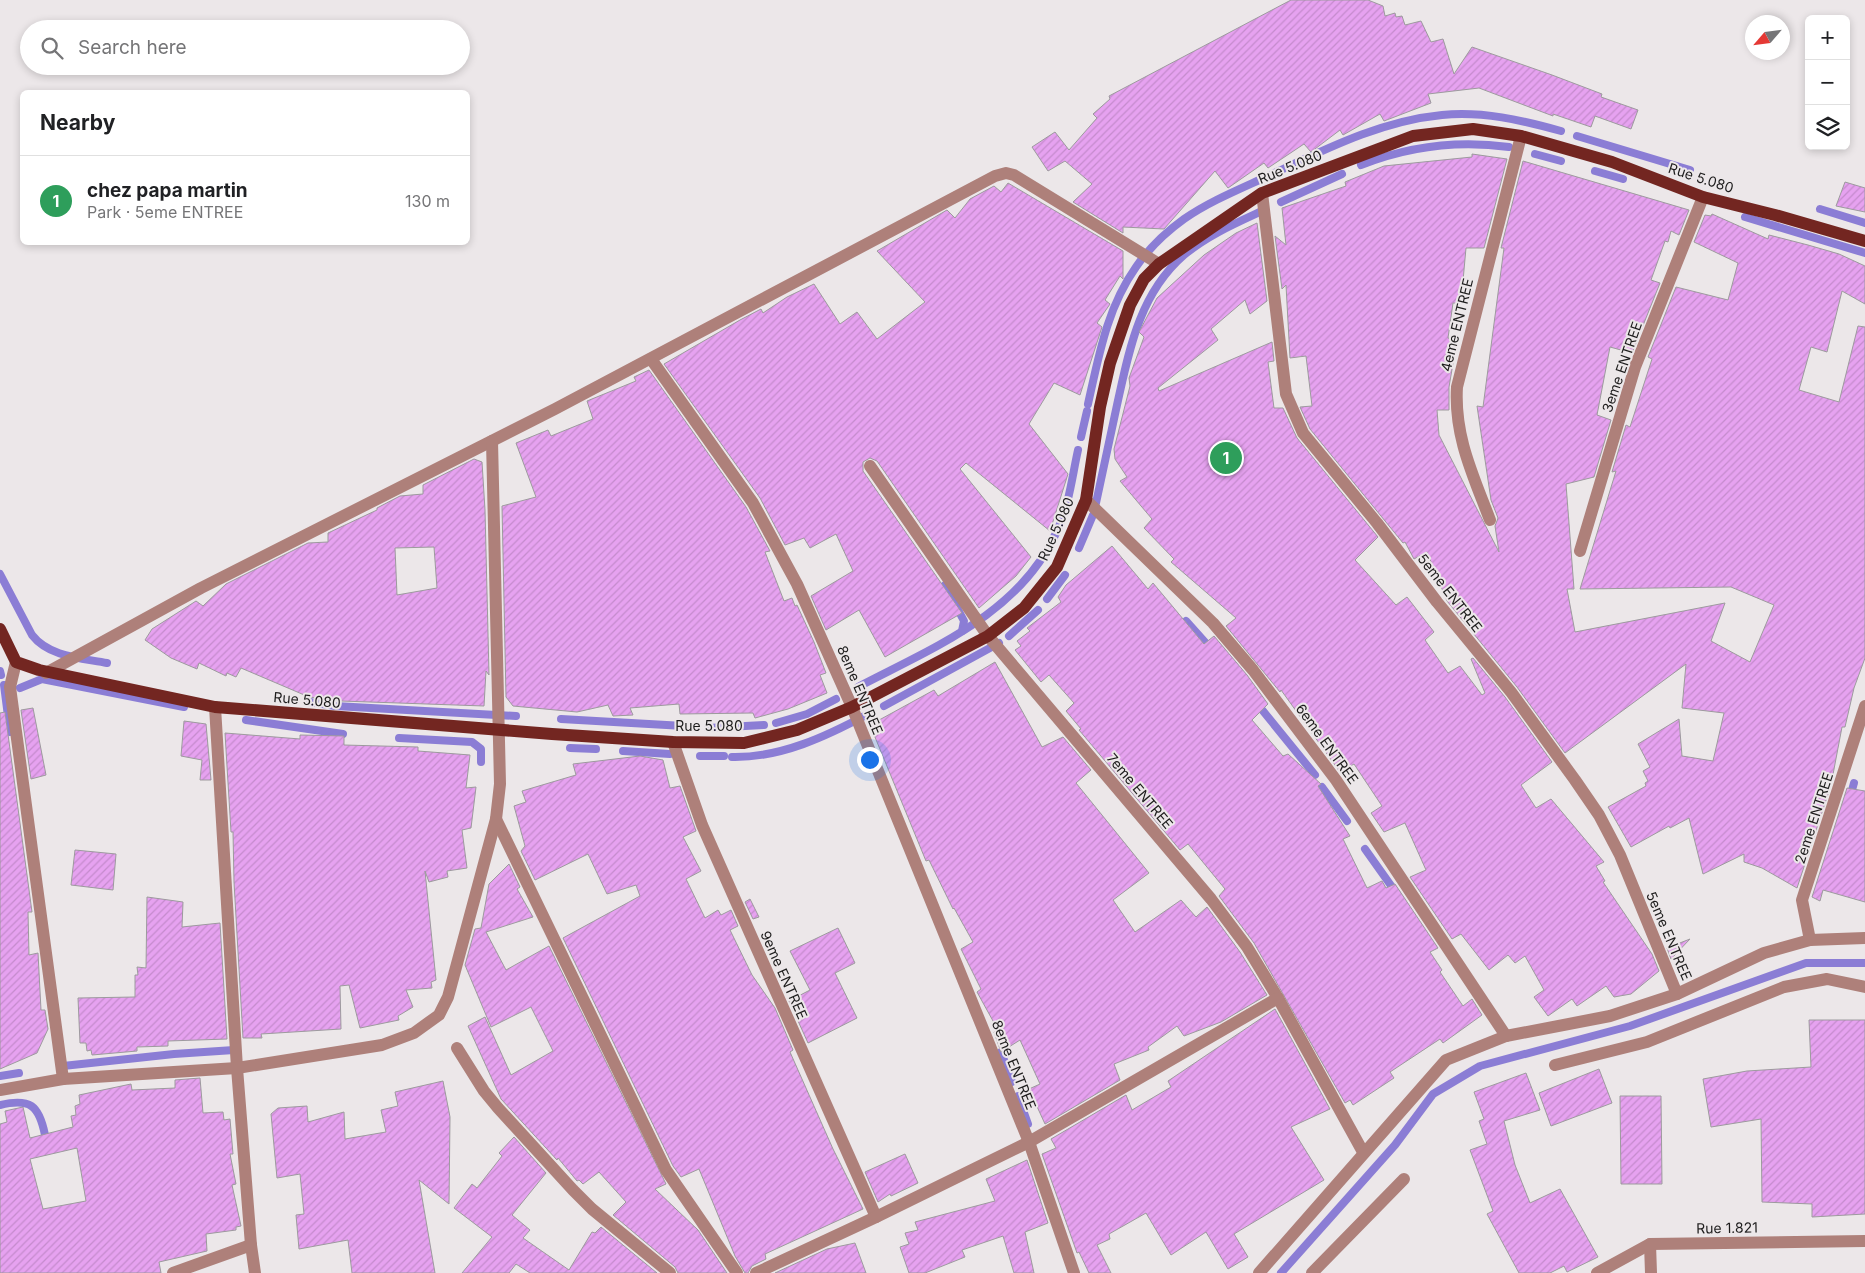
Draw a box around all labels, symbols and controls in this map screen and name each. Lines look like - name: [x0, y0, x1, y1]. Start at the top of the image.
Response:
- north arrow: [1745, 15, 1790, 60]
- map controls: [1805, 15, 1850, 150]
- button: +: [1805, 15, 1850, 60]
- search box: [20, 20, 470, 75]
- icon: search: [38, 34, 66, 62]
- text: Search here: [78, 36, 187, 59]
- button: −: [1805, 60, 1850, 105]
- button: layers: [1805, 105, 1850, 150]
- text: Nearby: [40, 110, 115, 135]
- street label: Rue 5.080: [1255, 146, 1324, 187]
- street label: Rue 5.080: [1666, 159, 1736, 196]
- text: chez papa martin: [87, 179, 248, 202]
- text: 1: [53, 191, 59, 211]
- text: 130 m: [405, 191, 450, 211]
- text: Park · 5eme ENTREE: [87, 202, 243, 222]
- street label: 4eme ENTREE: [1437, 277, 1476, 373]
- street label: 3eme ENTREE: [1598, 319, 1645, 415]
- pin: 1: [1210, 439, 1242, 477]
- street label: Rue 5.080: [1034, 494, 1077, 563]
- street label: 5eme ENTREE: [1414, 550, 1486, 635]
- street label: 8eme ENTREE: [834, 643, 887, 737]
- street label: Rue 5.080: [273, 688, 341, 711]
- street label: 6eme ENTREE: [1293, 700, 1362, 787]
- street label: Rue 5.080: [675, 717, 743, 734]
- your location: [857, 747, 883, 773]
- street label: 7eme ENTREE: [1104, 749, 1177, 832]
- street label: 2eme ENTREE: [1791, 770, 1836, 866]
- street label: 5eme ENTREE: [1643, 889, 1696, 983]
- street label: 9eme ENTREE: [757, 928, 812, 1022]
- street label: 8eme ENTREE: [989, 1018, 1040, 1112]
- street label: Rue 1.821: [1696, 1218, 1758, 1237]

